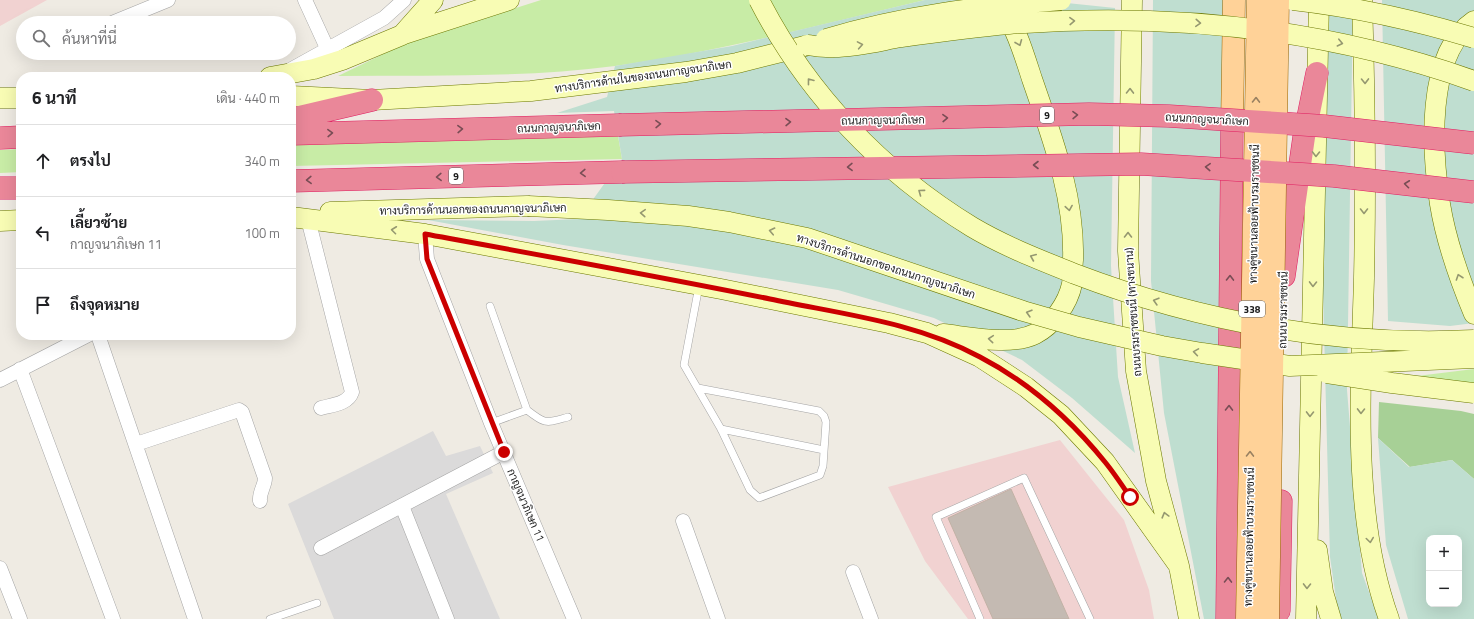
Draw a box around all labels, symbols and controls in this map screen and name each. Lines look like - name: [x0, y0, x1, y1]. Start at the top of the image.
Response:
- search box: [16, 16, 296, 60]
- one-way arrow: [1069, 17, 1075, 25]
- one-way arrow: [1195, 19, 1201, 28]
- icon: search: [30, 27, 52, 49]
- text: ค้นหาที่นี่: [62, 27, 117, 50]
- one-way arrow: [1337, 39, 1343, 47]
- one-way arrow: [1015, 40, 1023, 47]
- one-way arrow: [857, 41, 863, 49]
- street label: ทางบริการด้านในของถนนกาญจนาภิเษก: [553, 56, 733, 96]
- one-way arrow: [1360, 78, 1369, 84]
- one-way arrow: [807, 79, 814, 86]
- text: 6 นาที: [32, 85, 77, 111]
- text: เดิน · 440 m: [216, 88, 280, 108]
- one-way arrow: [1126, 88, 1134, 94]
- one-way arrow: [1252, 97, 1260, 103]
- road number: 9: [1040, 107, 1054, 123]
- street label: ถนนกาญจนาภิเษก: [1165, 109, 1249, 129]
- one-way arrow: [1072, 110, 1078, 119]
- street label: ถนนกาญจนาภิเษก: [841, 111, 925, 129]
- one-way arrow: [942, 114, 948, 123]
- street label: ถนนกาญจนาภิเษก: [517, 118, 601, 136]
- one-way arrow: [785, 118, 791, 126]
- one-way arrow: [655, 120, 661, 128]
- one-way arrow: [457, 125, 463, 133]
- one-way arrow: [327, 128, 333, 137]
- street label: ทางคู่ขนานลอยฟ้าบรมราชชนนี: [1245, 144, 1263, 284]
- text: ตรงไป: [70, 149, 111, 172]
- icon: ahead: [32, 150, 54, 172]
- text: 340 m: [244, 151, 280, 171]
- one-way arrow: [1312, 151, 1320, 157]
- one-way arrow: [1033, 161, 1039, 169]
- one-way arrow: [847, 163, 853, 171]
- one-way arrow: [1205, 163, 1211, 171]
- road number: 9: [449, 168, 463, 184]
- one-way arrow: [580, 169, 586, 177]
- one-way arrow: [436, 173, 442, 181]
- one-way arrow: [306, 176, 312, 184]
- one-way arrow: [1404, 180, 1410, 189]
- one-way arrow: [919, 190, 926, 197]
- street label: ทางบริการด้านนอกของถนนกาญจนาภิเษก: [379, 199, 567, 219]
- one-way arrow: [1064, 205, 1073, 211]
- one-way arrow: [640, 208, 646, 217]
- one-way arrow: [1360, 208, 1368, 214]
- text: เลี้ยวซ้าย: [70, 211, 127, 234]
- icon: left: [32, 222, 54, 244]
- text: 100 m: [244, 223, 280, 243]
- one-way arrow: [391, 226, 397, 235]
- one-way arrow: [769, 227, 775, 235]
- street label: ทางบริการด้านนอกของถนนกาญจนาภิเษก: [794, 229, 978, 303]
- one-way arrow: [1124, 232, 1132, 238]
- text: กาญจนาภิเษก 11: [70, 234, 162, 254]
- street label: ถนนบรมราชชนนี (ทางขนาน): [1121, 247, 1145, 377]
- one-way arrow: [1030, 254, 1037, 262]
- street label: ถนนบรมราชชนนี: [1274, 271, 1292, 349]
- one-way arrow: [1456, 274, 1464, 281]
- one-way arrow: [1226, 275, 1234, 281]
- one-way arrow: [1309, 281, 1317, 287]
- text: ถึงจุดหมาย: [70, 293, 140, 316]
- icon: arrive: [32, 294, 54, 316]
- one-way arrow: [1153, 297, 1160, 306]
- road number: 338: [1239, 301, 1265, 317]
- one-way arrow: [1026, 309, 1033, 318]
- one-way arrow: [988, 334, 994, 343]
- one-way arrow: [1193, 348, 1199, 357]
- one-way arrow: [1225, 405, 1233, 411]
- one-way arrow: [1356, 408, 1365, 414]
- one-way arrow: [1306, 411, 1314, 417]
- route end: [495, 443, 513, 461]
- one-way arrow: [1246, 451, 1254, 457]
- street label: กาญจนาภิเษก 11: [503, 466, 549, 544]
- street label: ทางคู่ขนานลอยฟ้าบรมราชชนนี: [1240, 467, 1258, 607]
- route start: [1121, 488, 1139, 506]
- one-way arrow: [1161, 512, 1170, 519]
- map controls: [1426, 535, 1462, 607]
- button: +: [1426, 535, 1462, 571]
- one-way arrow: [1365, 537, 1374, 543]
- button: −: [1426, 571, 1462, 607]
- one-way arrow: [1223, 577, 1232, 583]
- one-way arrow: [1302, 583, 1311, 589]

